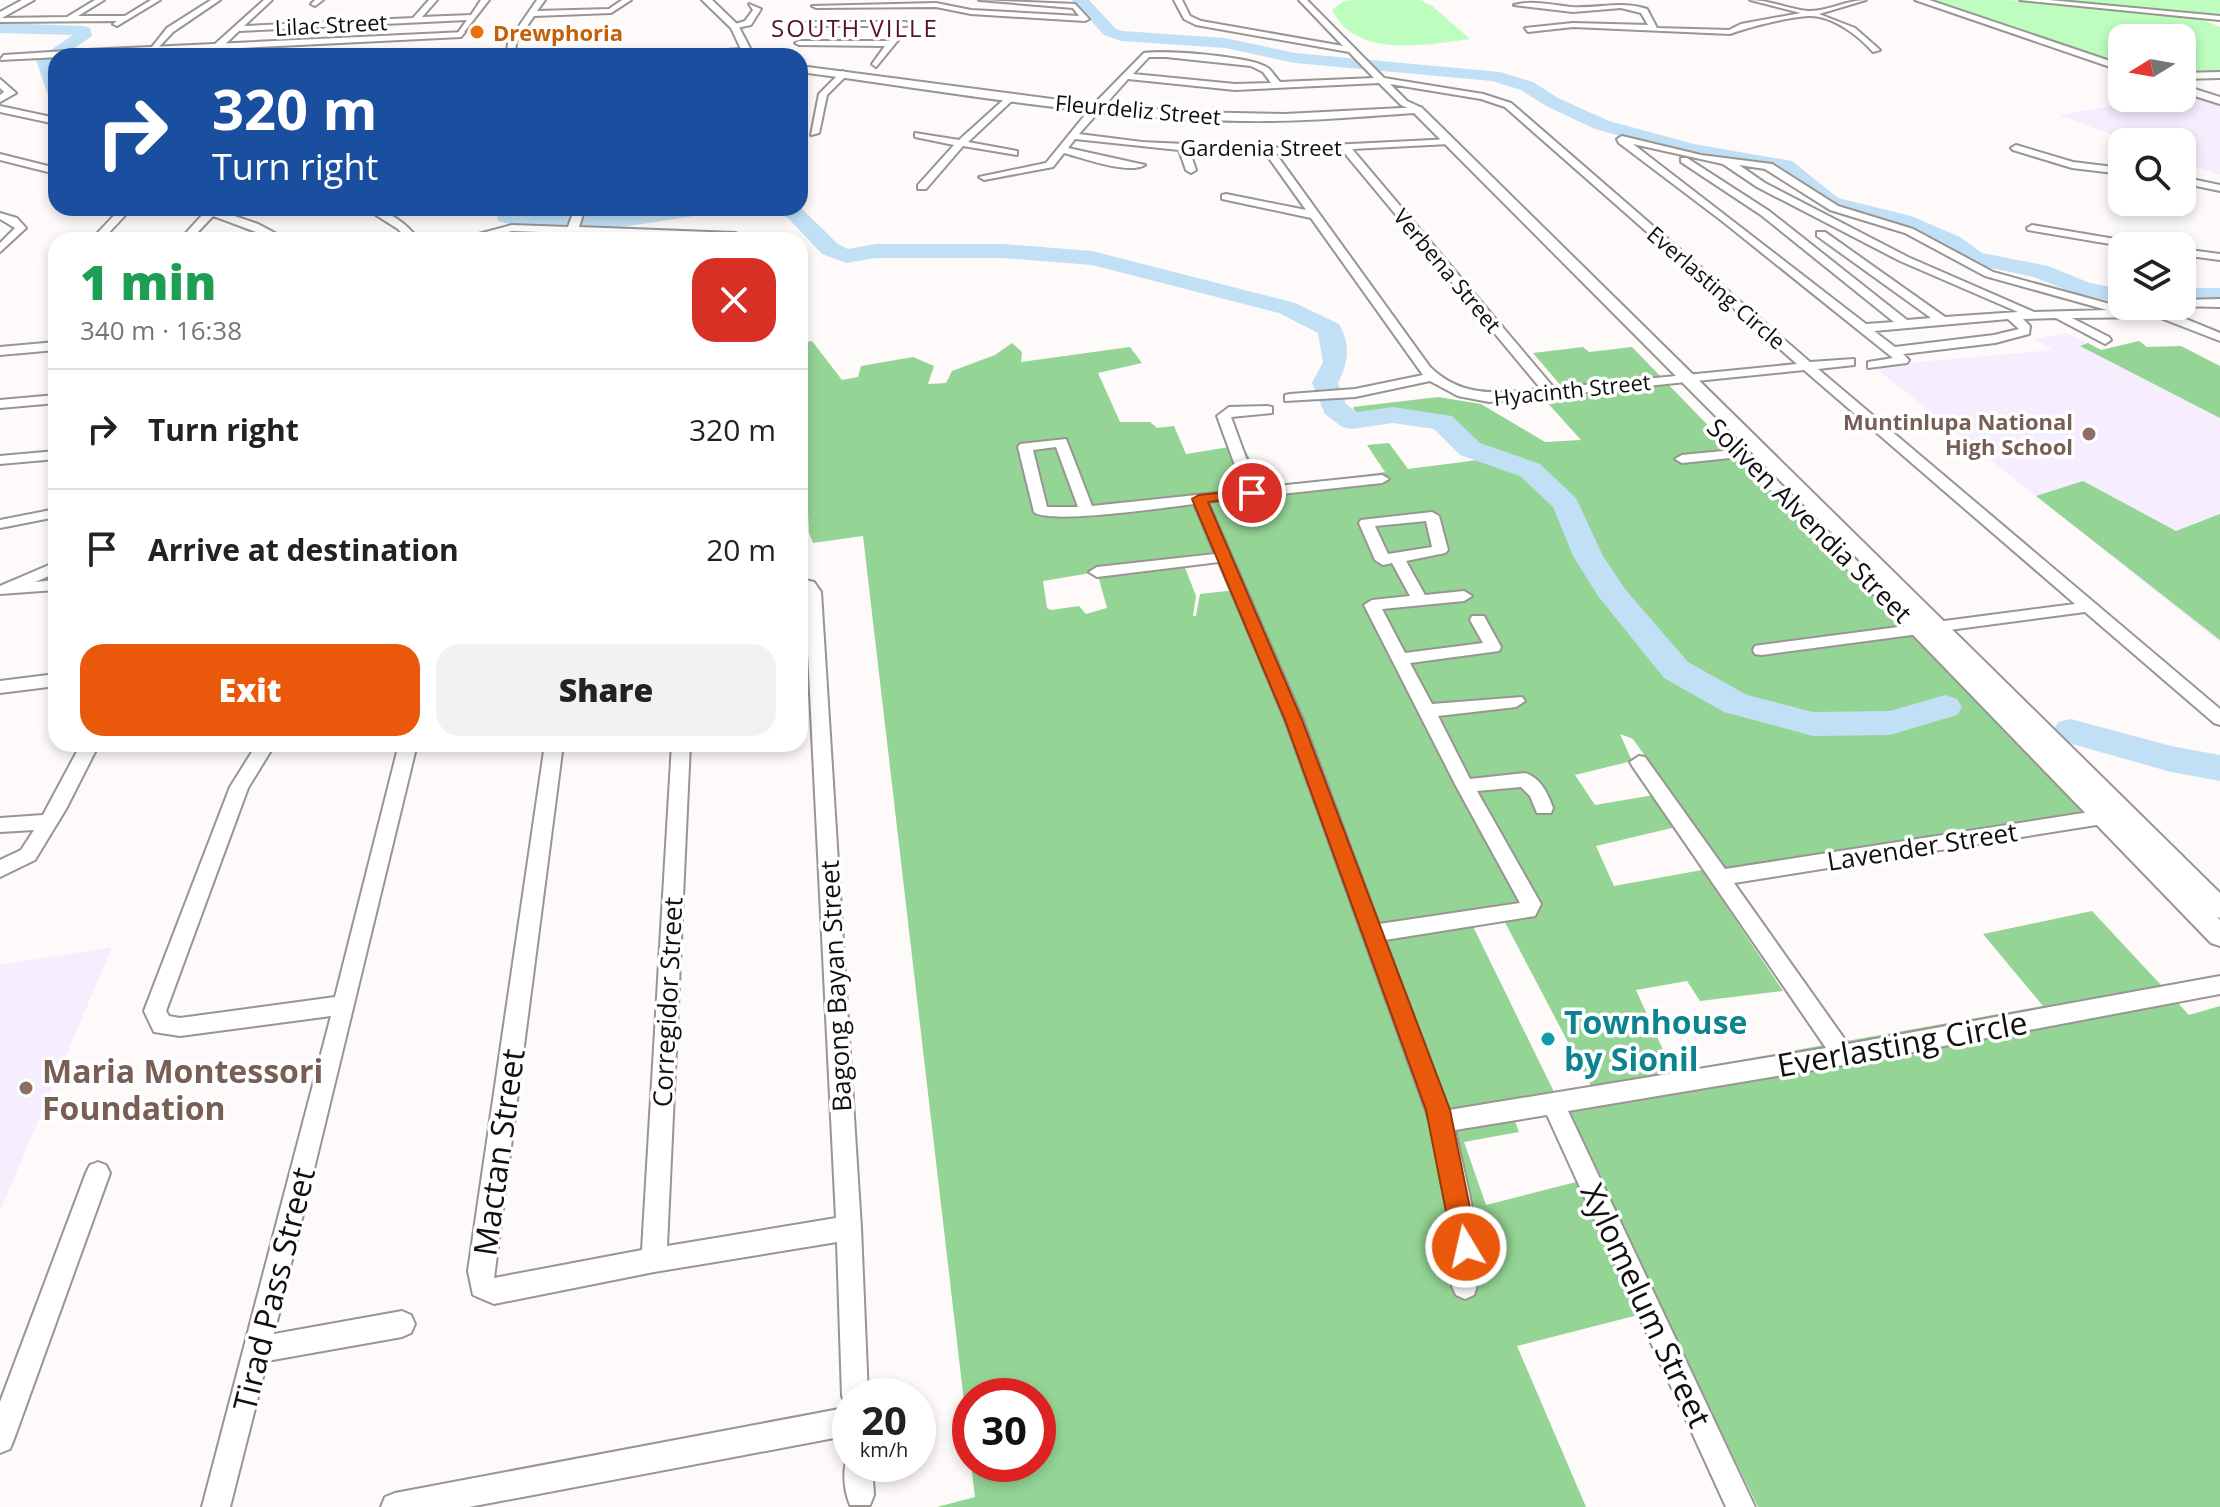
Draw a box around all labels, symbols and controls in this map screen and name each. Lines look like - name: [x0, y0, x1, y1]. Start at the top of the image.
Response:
- street label: Lilac Street: [274, 6, 388, 42]
- district label: SOUTH VILLE: [771, 11, 939, 44]
- place label: Drewphoria: [493, 17, 623, 47]
- marker: Drewphoria: [468, 23, 486, 41]
- north arrow: [2108, 24, 2196, 112]
- map controls: [2108, 24, 2196, 320]
- text: 320 m: [212, 70, 378, 146]
- icon: right: [80, 80, 184, 184]
- street label: Fleurdeliz Street: [1054, 87, 1222, 131]
- button: search: [2108, 128, 2196, 216]
- street label: Gardenia Street: [1180, 132, 1342, 162]
- text: Turn right: [212, 142, 378, 191]
- street label: Verbena Street: [1387, 202, 1509, 338]
- street label: Everlasting Circle: [1641, 219, 1793, 355]
- button: layers: [2108, 232, 2196, 320]
- text: 1 min: [80, 249, 216, 314]
- button: close: [692, 258, 776, 342]
- text: 340 m · 16:38: [80, 312, 242, 348]
- street label: Hyacinth Street: [1492, 366, 1652, 412]
- place label: Muntinlupa National High School: [1843, 406, 2073, 461]
- icon: right: [80, 407, 124, 451]
- text: Turn right: [148, 409, 299, 450]
- text: 320 m: [689, 409, 776, 450]
- street label: Soliven Alvendia Street: [1700, 410, 1920, 630]
- marker: Muntinlupa National High School: [2080, 425, 2098, 443]
- pin: [1218, 459, 1286, 527]
- icon: arrive: [1230, 471, 1274, 515]
- icon: arrive: [80, 527, 124, 571]
- text: Arrive at destination: [148, 529, 459, 570]
- text: 20 m: [706, 529, 776, 570]
- button: Exit: [80, 644, 420, 736]
- button: Share: [436, 644, 776, 736]
- street label: Lavender Street: [1824, 813, 2020, 879]
- street label: Bagong Bayan Street: [810, 859, 860, 1113]
- street label: Corregidor Street: [644, 896, 690, 1108]
- place label: Townhouse by Sionil: [1564, 1000, 1747, 1080]
- street label: Everlasting Circle: [1773, 1000, 2031, 1086]
- marker: Townhouse by Sionil: [1539, 1030, 1557, 1048]
- street label: Mactan Street: [462, 1046, 534, 1258]
- place label: Maria Montessori Foundation: [42, 1049, 323, 1129]
- marker: Maria Montessori Foundation: [17, 1079, 35, 1097]
- street label: Tirad Pass Street: [222, 1163, 324, 1415]
- street label: Xylomelum Street: [1572, 1176, 1722, 1434]
- position arrow: [1424, 1205, 1508, 1289]
- speed limit sign: 30: [952, 1378, 1056, 1482]
- text: 20: [861, 1392, 907, 1447]
- text: km/h: [860, 1436, 908, 1463]

